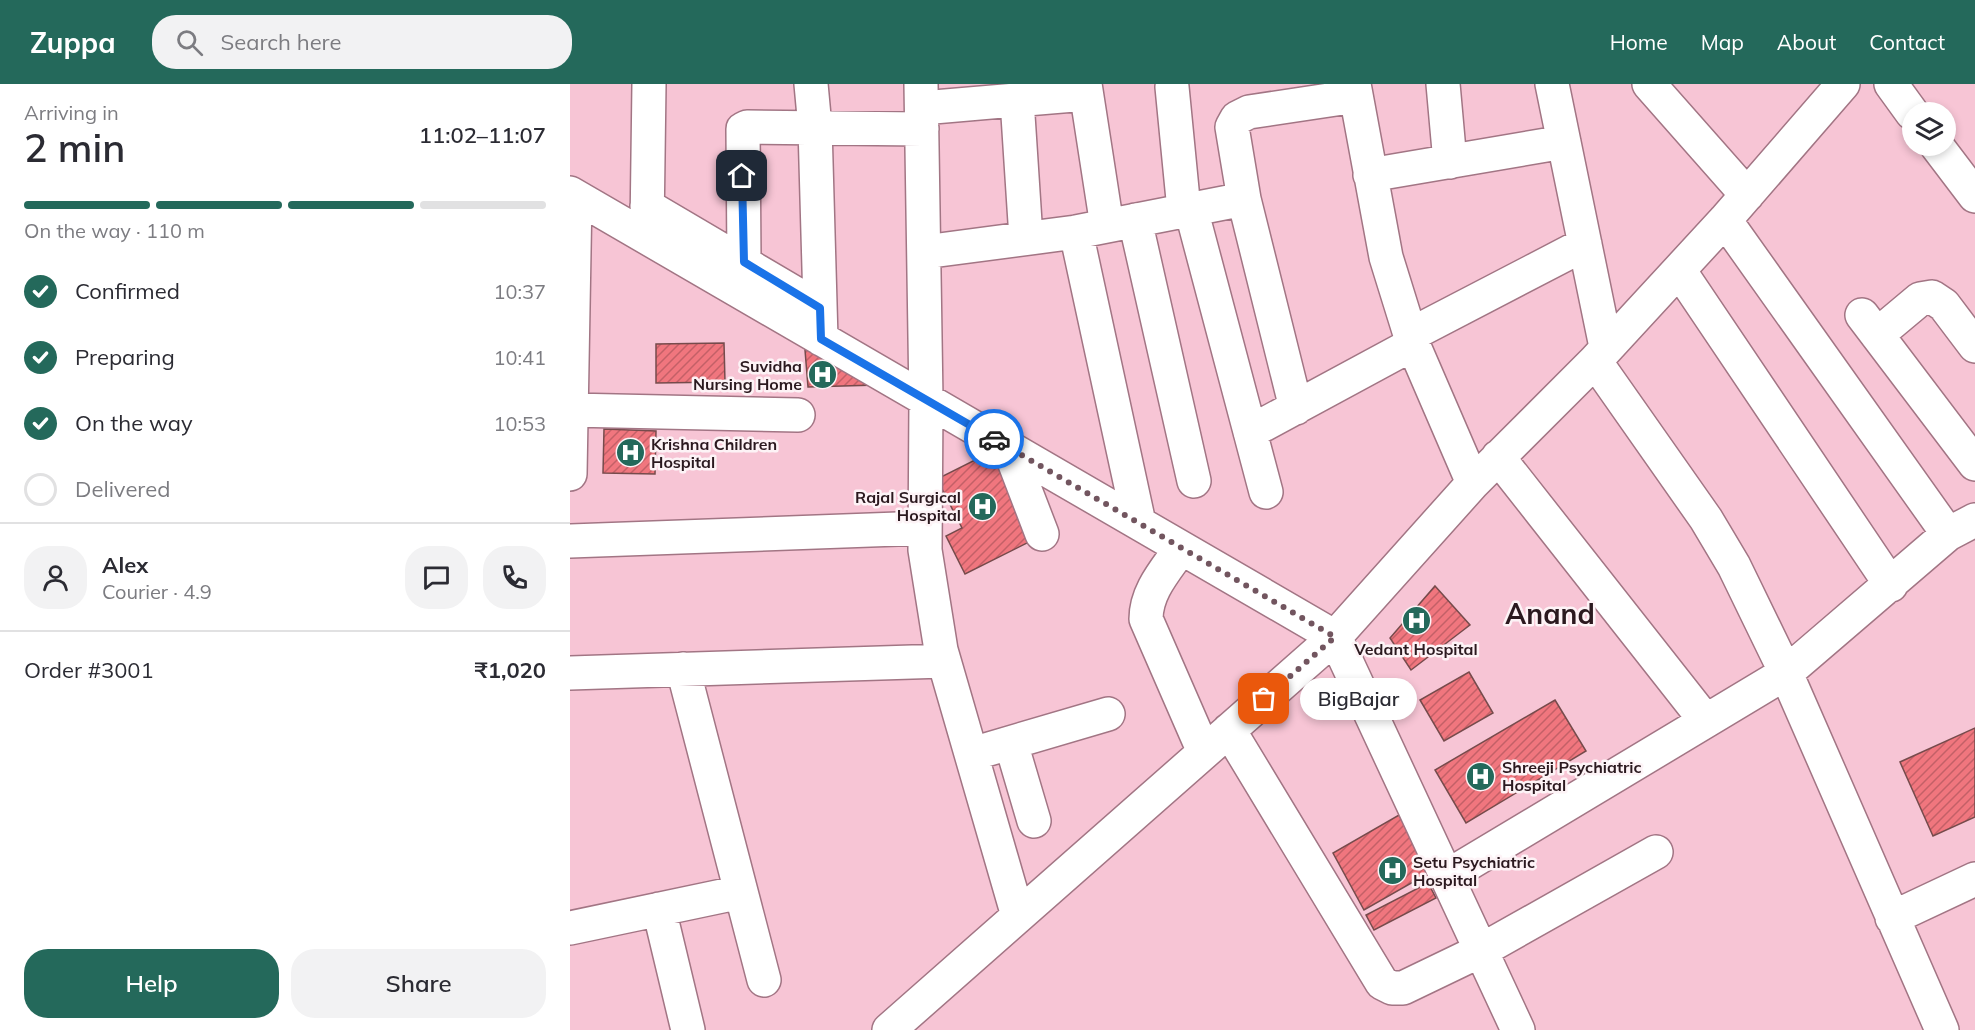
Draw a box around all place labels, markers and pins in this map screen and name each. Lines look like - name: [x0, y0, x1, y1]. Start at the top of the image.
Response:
- pin: [716, 150, 767, 201]
- place label: Suvidha Nursing Home: [693, 356, 802, 394]
- hospital icon: Suvidha Nursing Home: [807, 359, 839, 391]
- place label: Krishna Children Hospital: [651, 434, 777, 472]
- hospital icon: Krishna Children Hospital: [614, 437, 646, 469]
- place label: Rajal Surgical Hospital: [855, 487, 961, 525]
- hospital icon: Rajal Surgical Hospital: [966, 490, 998, 522]
- hospital icon: Vedant Hospital: [1400, 605, 1432, 637]
- place label: Vedant Hospital: [1353, 639, 1478, 659]
- pin: [1238, 673, 1289, 724]
- callout: BigBajar: [1300, 678, 1417, 720]
- place label: Shreeji Psychiatric Hospital: [1502, 757, 1641, 795]
- hospital icon: Shreeji Psychiatric Hospital: [1465, 760, 1497, 792]
- place label: Setu Psychiatric Hospital: [1413, 852, 1535, 890]
- hospital icon: Setu Psychiatric Hospital: [1376, 855, 1408, 887]

